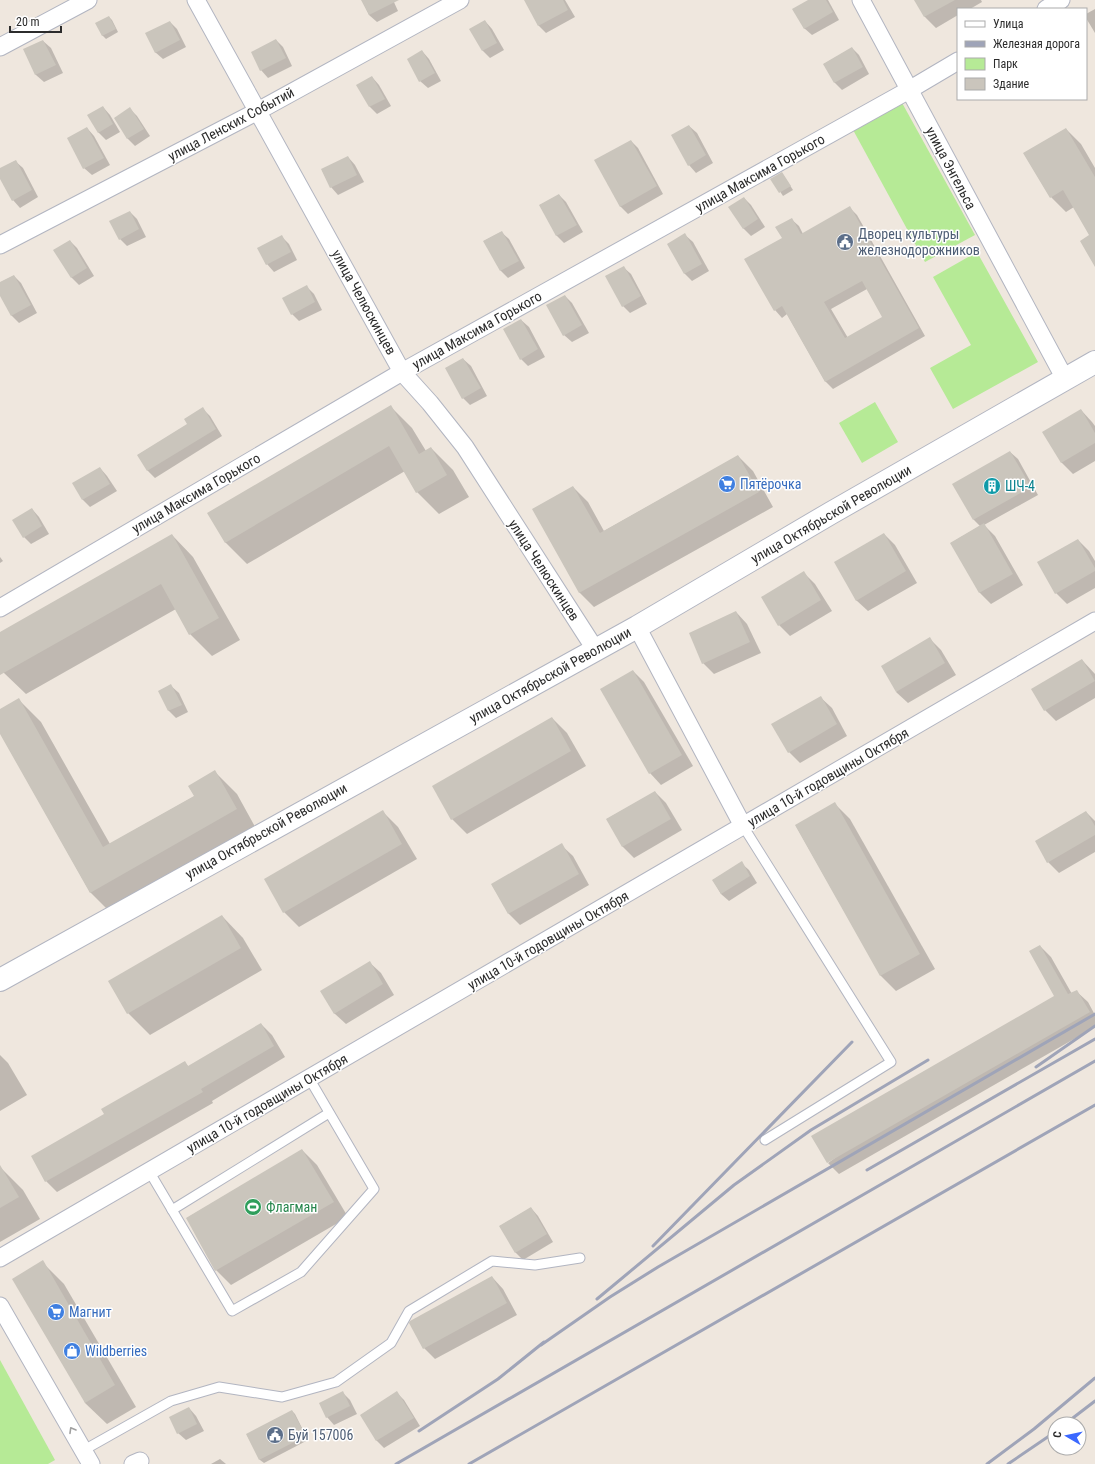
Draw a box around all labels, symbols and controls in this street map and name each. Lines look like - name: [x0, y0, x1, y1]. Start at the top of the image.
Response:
- scale bar: [10, 8, 61, 34]
- legend: [957, 8, 1087, 100]
- text: 20 m: [16, 15, 40, 29]
- text: Улица: [993, 17, 1024, 31]
- text: Железная дорога: [993, 37, 1080, 51]
- text: Парк: [993, 57, 1018, 71]
- text: Здание: [993, 77, 1030, 91]
- street label: улица Ленских Событий: [165, 84, 297, 164]
- street label: улица Энгельса: [923, 124, 979, 212]
- street label: улица Максима Горького: [693, 131, 827, 215]
- place label: Дворец культуры железнодорожников: [858, 226, 980, 258]
- public building icon: Дворец культуры железнодорожников: [835, 232, 855, 252]
- street label: улица Челюскинцев: [329, 247, 399, 357]
- street label: улица Максима Горького: [410, 288, 544, 372]
- street label: улица Максима Горького: [129, 450, 263, 536]
- street label: улица Октябрьской Революции: [748, 461, 914, 567]
- supermarket icon: Пятёрочка: [717, 474, 737, 494]
- place label: Пятёрочка: [740, 476, 802, 492]
- building icon: ШЧ-4: [982, 476, 1002, 496]
- place label: ШЧ-4: [1005, 478, 1035, 494]
- street label: улица Челюскинцев: [505, 516, 583, 624]
- street label: улица Октябрьской Революции: [466, 624, 634, 726]
- street label: улица 10-й годовщины Октября: [745, 724, 911, 830]
- street label: улица Октябрьской Революции: [182, 780, 350, 882]
- street label: улица 10-й годовщины Октября: [465, 887, 631, 993]
- street label: улица 10-й годовщины Октября: [184, 1050, 350, 1156]
- sports icon: Флагман: [243, 1197, 263, 1217]
- place label: Флагман: [266, 1199, 317, 1215]
- supermarket icon: Магнит: [46, 1302, 66, 1322]
- place label: Магнит: [69, 1304, 112, 1320]
- shop icon: Wildberries: [62, 1341, 82, 1361]
- place label: Wildberries: [85, 1343, 147, 1359]
- north arrow: [1047, 1416, 1087, 1456]
- public building icon: Буй 157006: [265, 1425, 285, 1445]
- one-way arrow: [69, 1427, 76, 1434]
- place label: Буй 157006: [288, 1427, 353, 1443]
- text: С: [1051, 1430, 1065, 1439]

